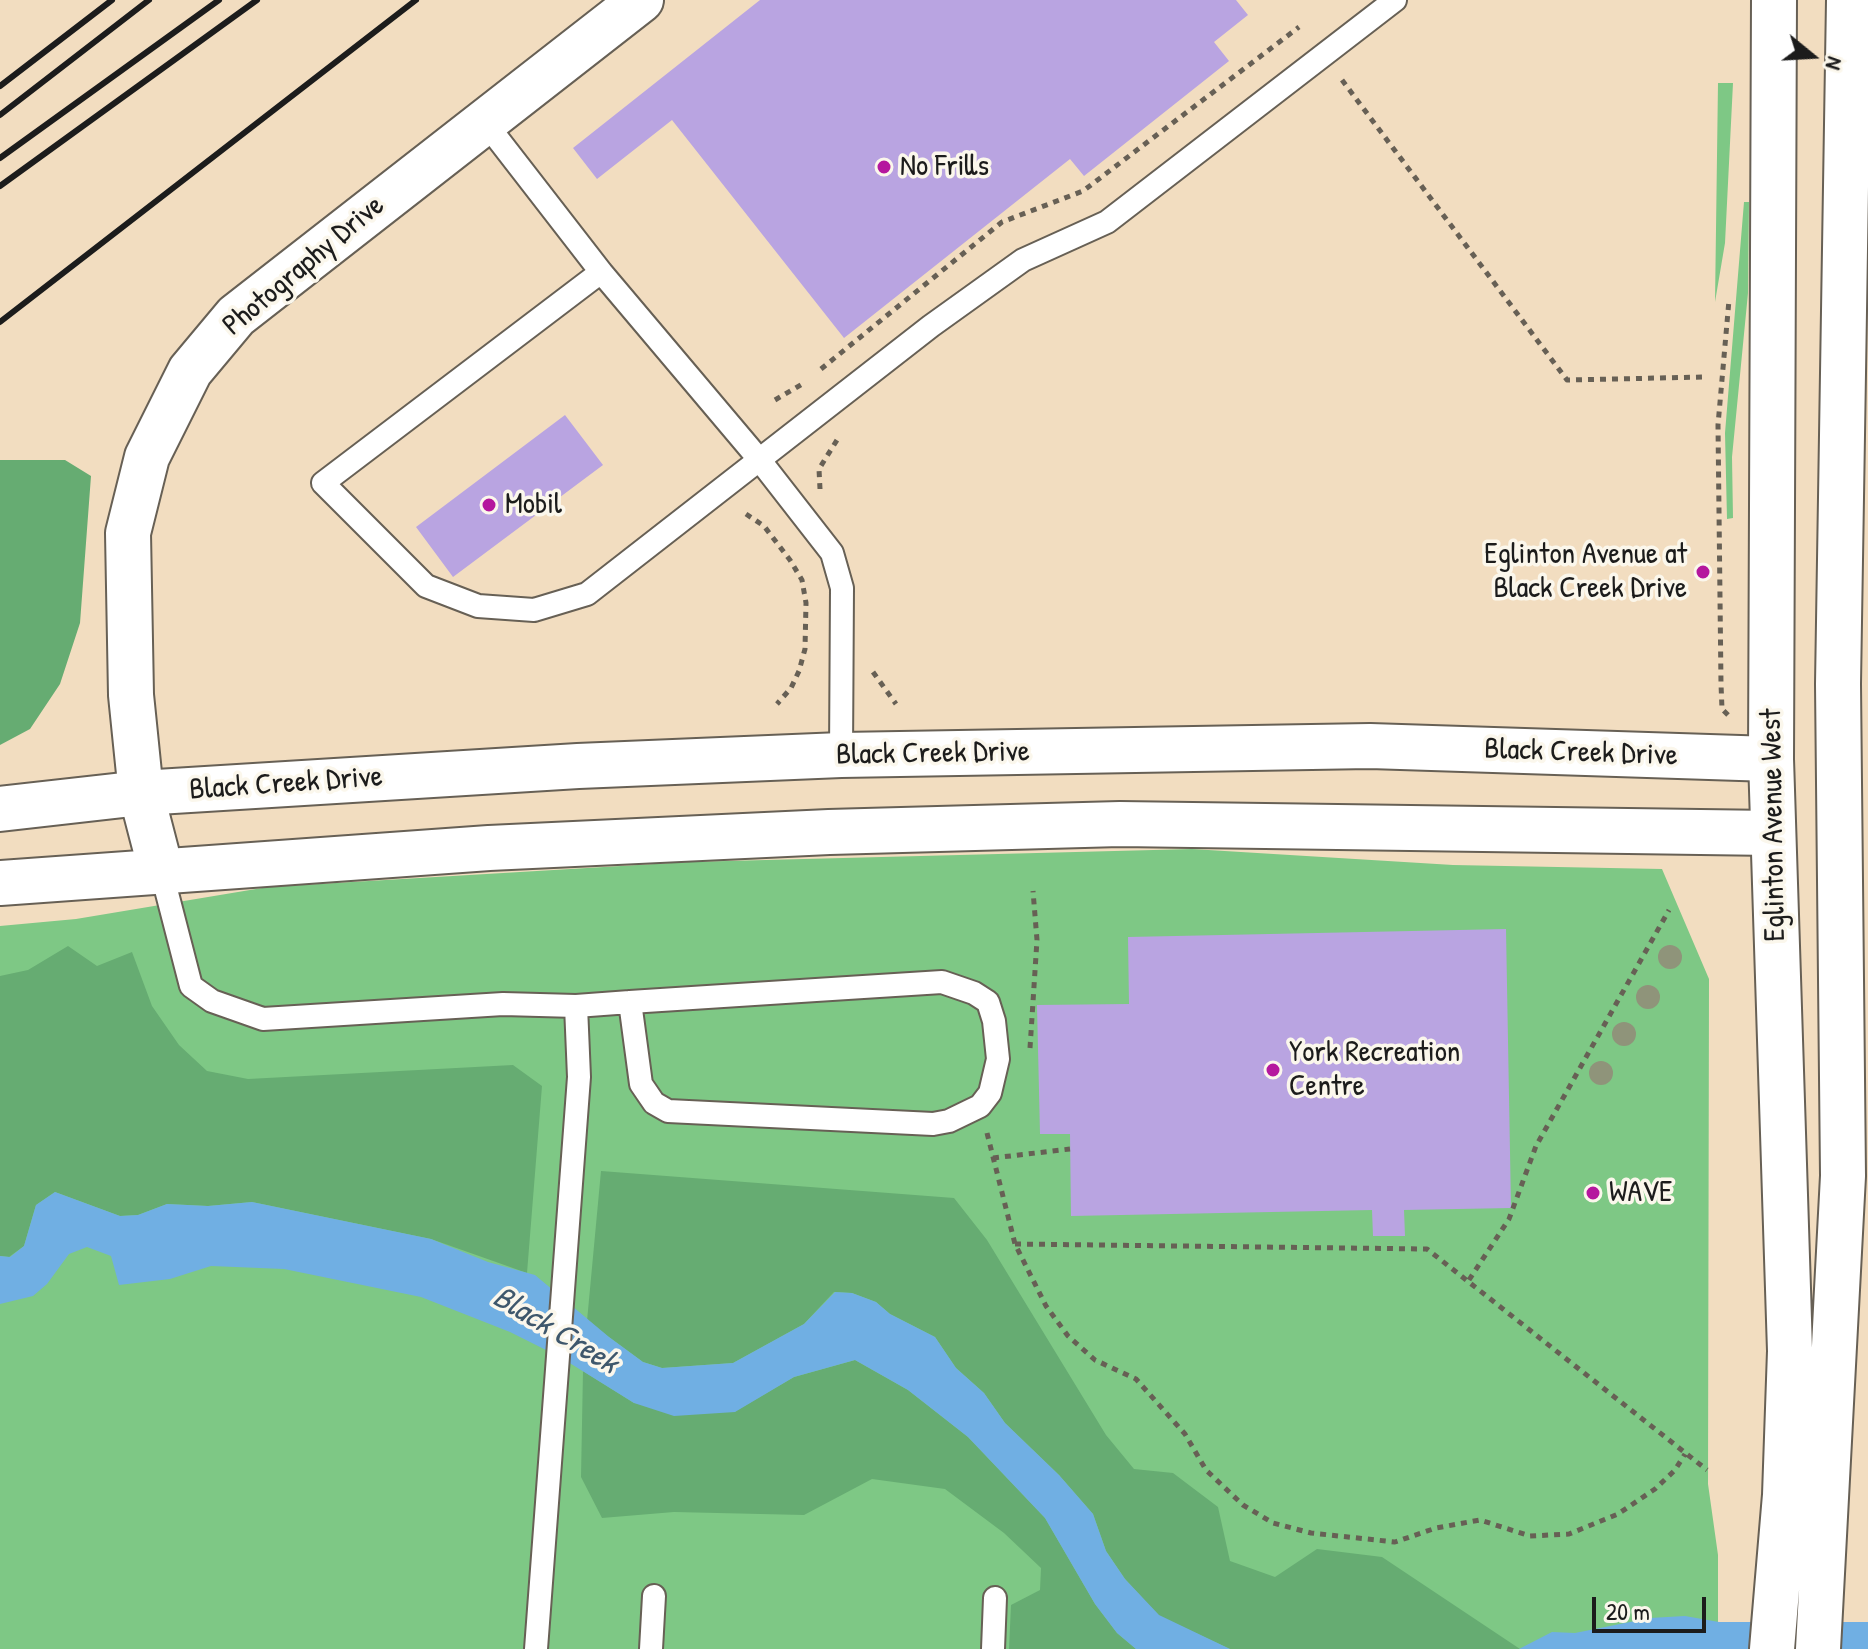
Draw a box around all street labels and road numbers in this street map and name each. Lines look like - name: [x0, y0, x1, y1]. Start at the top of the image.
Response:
- street label: Photography Drive: [216, 188, 392, 344]
- street label: Eglinton Avenue West: [1754, 708, 1794, 942]
- street label: Black Creek Drive: [1484, 732, 1678, 774]
- street label: Black Creek Drive: [836, 734, 1030, 774]
- street label: Black Creek Drive: [188, 759, 384, 809]

